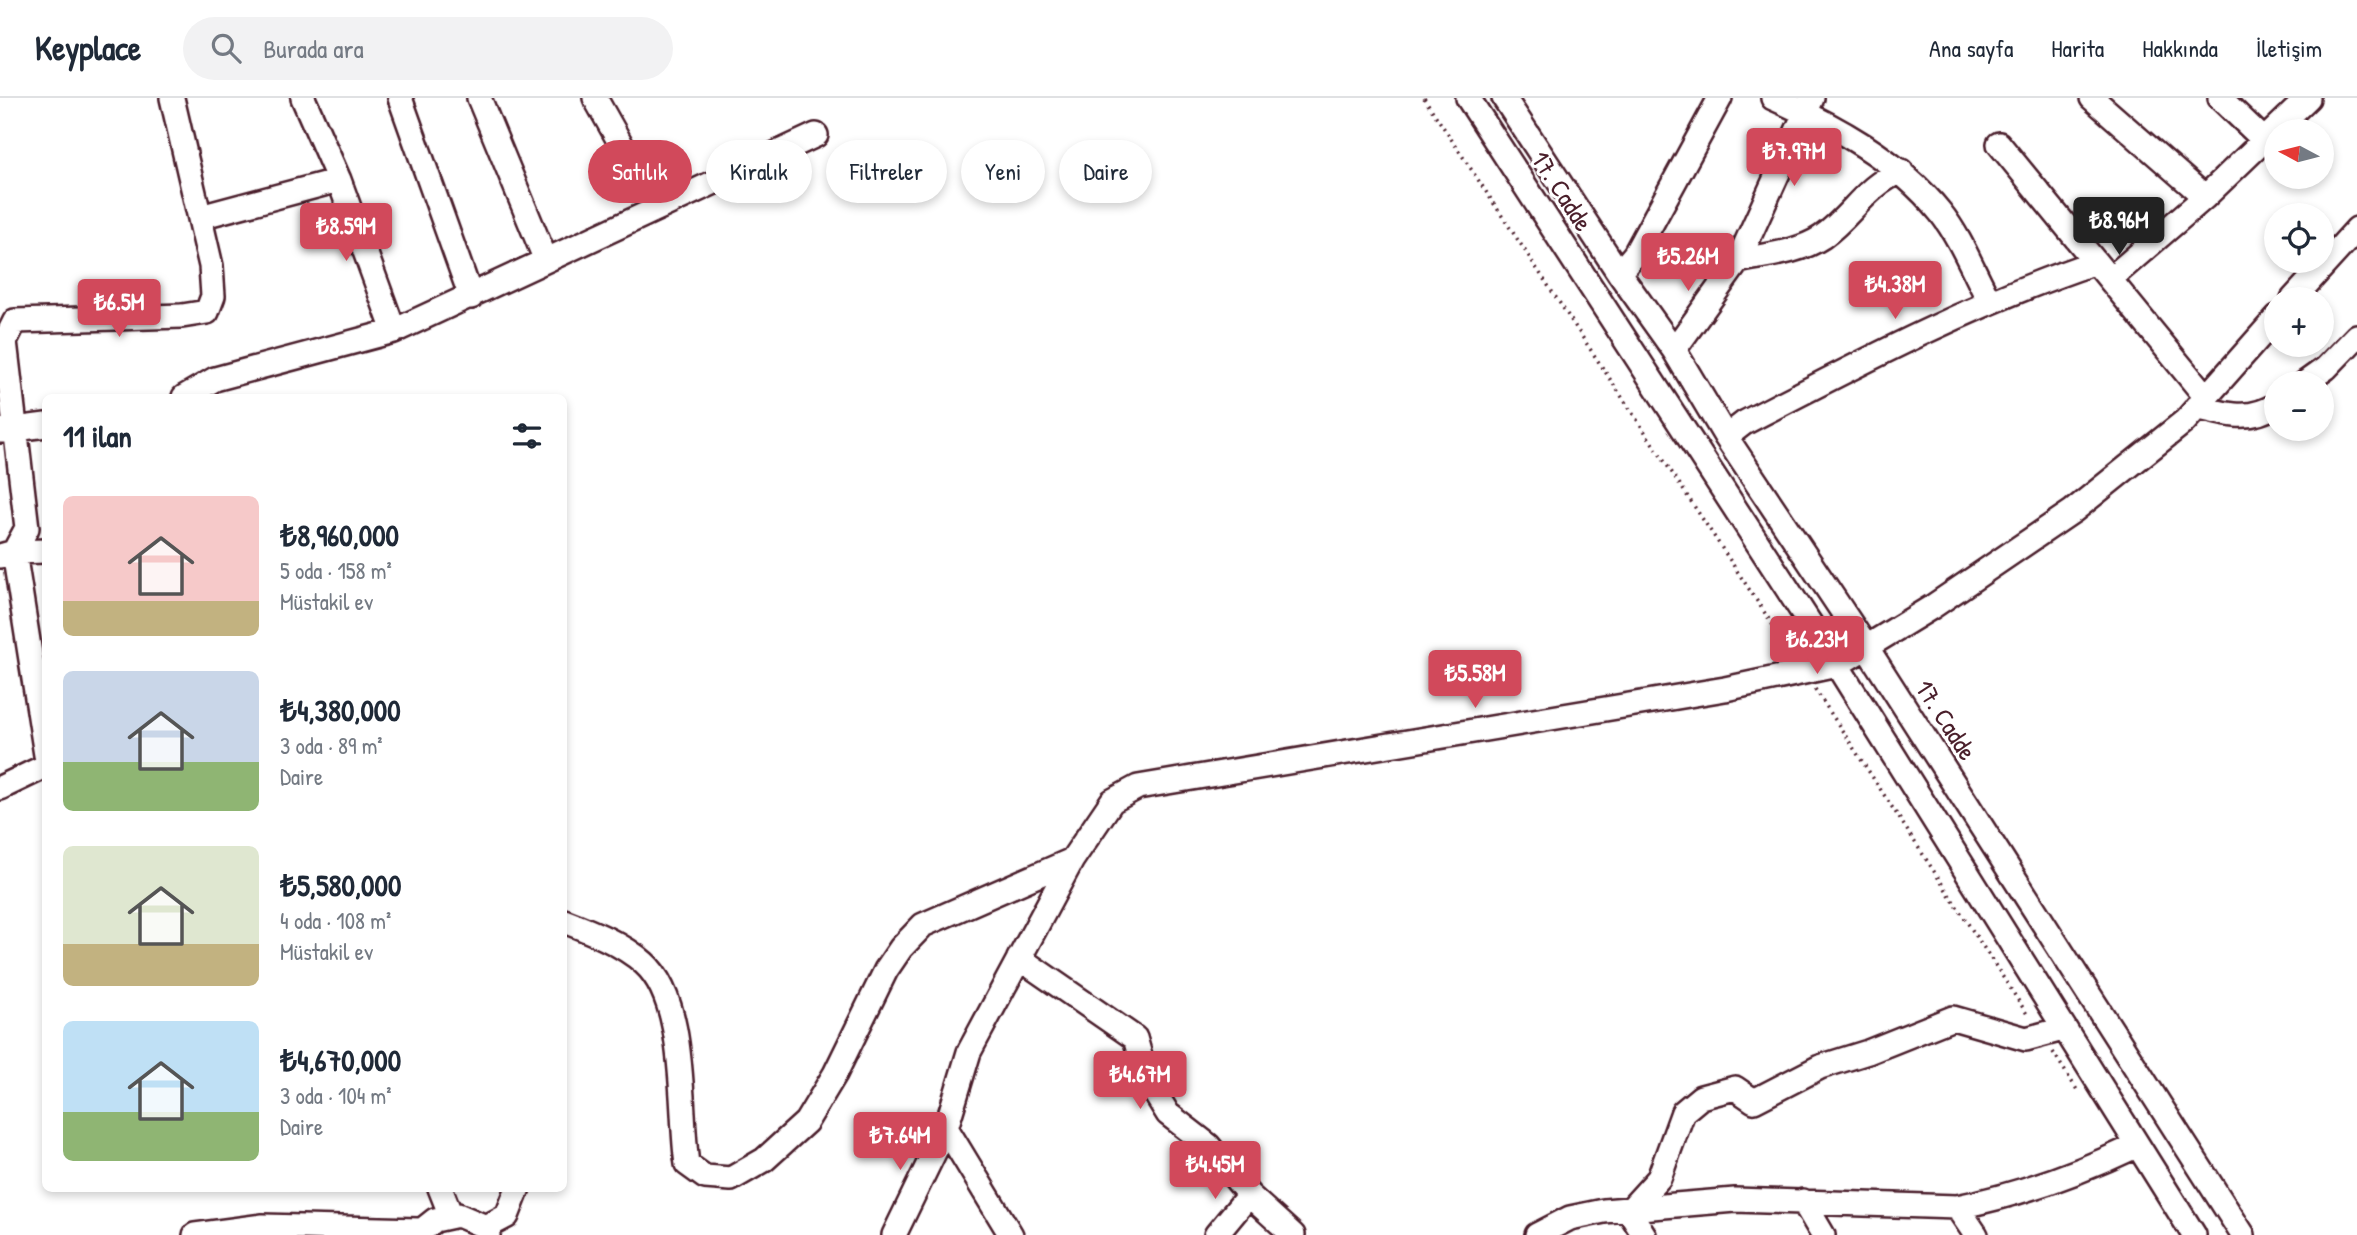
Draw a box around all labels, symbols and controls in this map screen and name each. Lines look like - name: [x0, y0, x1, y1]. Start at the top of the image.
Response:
- search box: [183, 17, 673, 80]
- text: Keyplace: [35, 26, 141, 70]
- icon: search: [207, 29, 245, 67]
- text: Burada ara: [263, 31, 364, 66]
- text: Ana sayfa: [1929, 32, 2013, 64]
- text: Harita: [2051, 32, 2104, 64]
- text: Hakkında: [2142, 32, 2218, 64]
- text: İletişim: [2256, 32, 2322, 64]
- north arrow: [2264, 119, 2334, 189]
- map controls: [2264, 119, 2334, 441]
- pin: ₺7.97M: [1737, 129, 1851, 188]
- text: ₺7.97M: [1763, 135, 1825, 166]
- chip: Satılık: [588, 140, 692, 203]
- chip: Kiralık: [706, 140, 812, 203]
- chip: Filtreler: [826, 140, 947, 203]
- chip: Yeni: [961, 140, 1045, 203]
- chip: Daire: [1059, 140, 1152, 203]
- street label: 17. Cadde: [1524, 144, 1601, 238]
- pin: ₺8.96M: [2062, 198, 2176, 257]
- button: locate: [2264, 203, 2334, 273]
- pin: ₺8.59M: [289, 204, 403, 263]
- text: ₺8.96M: [2089, 204, 2149, 235]
- text: ₺8.59M: [316, 210, 376, 241]
- pin: ₺5.26M: [1631, 234, 1745, 293]
- text: ₺5.26M: [1657, 240, 1719, 271]
- pin: ₺4.38M: [1838, 262, 1952, 321]
- text: ₺4.38M: [1865, 268, 1925, 299]
- pin: ₺6.5M: [70, 280, 168, 339]
- text: ₺6.5M: [94, 286, 144, 317]
- button: +: [2264, 287, 2334, 357]
- button: −: [2264, 371, 2334, 441]
- text: 11 ilan: [63, 416, 132, 456]
- icon: filters: [508, 417, 546, 455]
- text: ₺8,960,000: [280, 515, 399, 555]
- icon: home: [119, 524, 203, 608]
- text: 5 oda · 158 m²: [280, 555, 392, 586]
- text: Müstakil ev: [280, 586, 373, 617]
- pin: ₺6.23M: [1760, 616, 1874, 676]
- text: ₺6.23M: [1786, 623, 1848, 654]
- pin: ₺5.58M: [1418, 650, 1532, 710]
- text: ₺5.58M: [1444, 657, 1506, 688]
- street label: 17. Cadde: [1908, 673, 1985, 767]
- text: ₺4,380,000: [280, 690, 401, 730]
- icon: home: [119, 699, 203, 783]
- text: 3 oda · 89 m²: [280, 730, 383, 761]
- text: Daire: [280, 761, 323, 792]
- text: ₺5,580,000: [280, 865, 401, 905]
- icon: home: [119, 874, 203, 958]
- text: 4 oda · 108 m²: [280, 905, 391, 936]
- text: Müstakil ev: [280, 936, 373, 967]
- text: ₺4,670,000: [280, 1040, 401, 1080]
- icon: home: [119, 1049, 203, 1133]
- pin: ₺4.67M: [1083, 1052, 1197, 1111]
- text: ₺4.67M: [1110, 1058, 1170, 1089]
- text: 3 oda · 104 m²: [280, 1080, 392, 1111]
- text: Daire: [280, 1111, 323, 1142]
- pin: ₺7.64M: [843, 1112, 957, 1172]
- text: ₺7.64M: [870, 1119, 930, 1150]
- pin: ₺4.45M: [1158, 1142, 1272, 1201]
- text: ₺4.45M: [1186, 1148, 1244, 1179]

